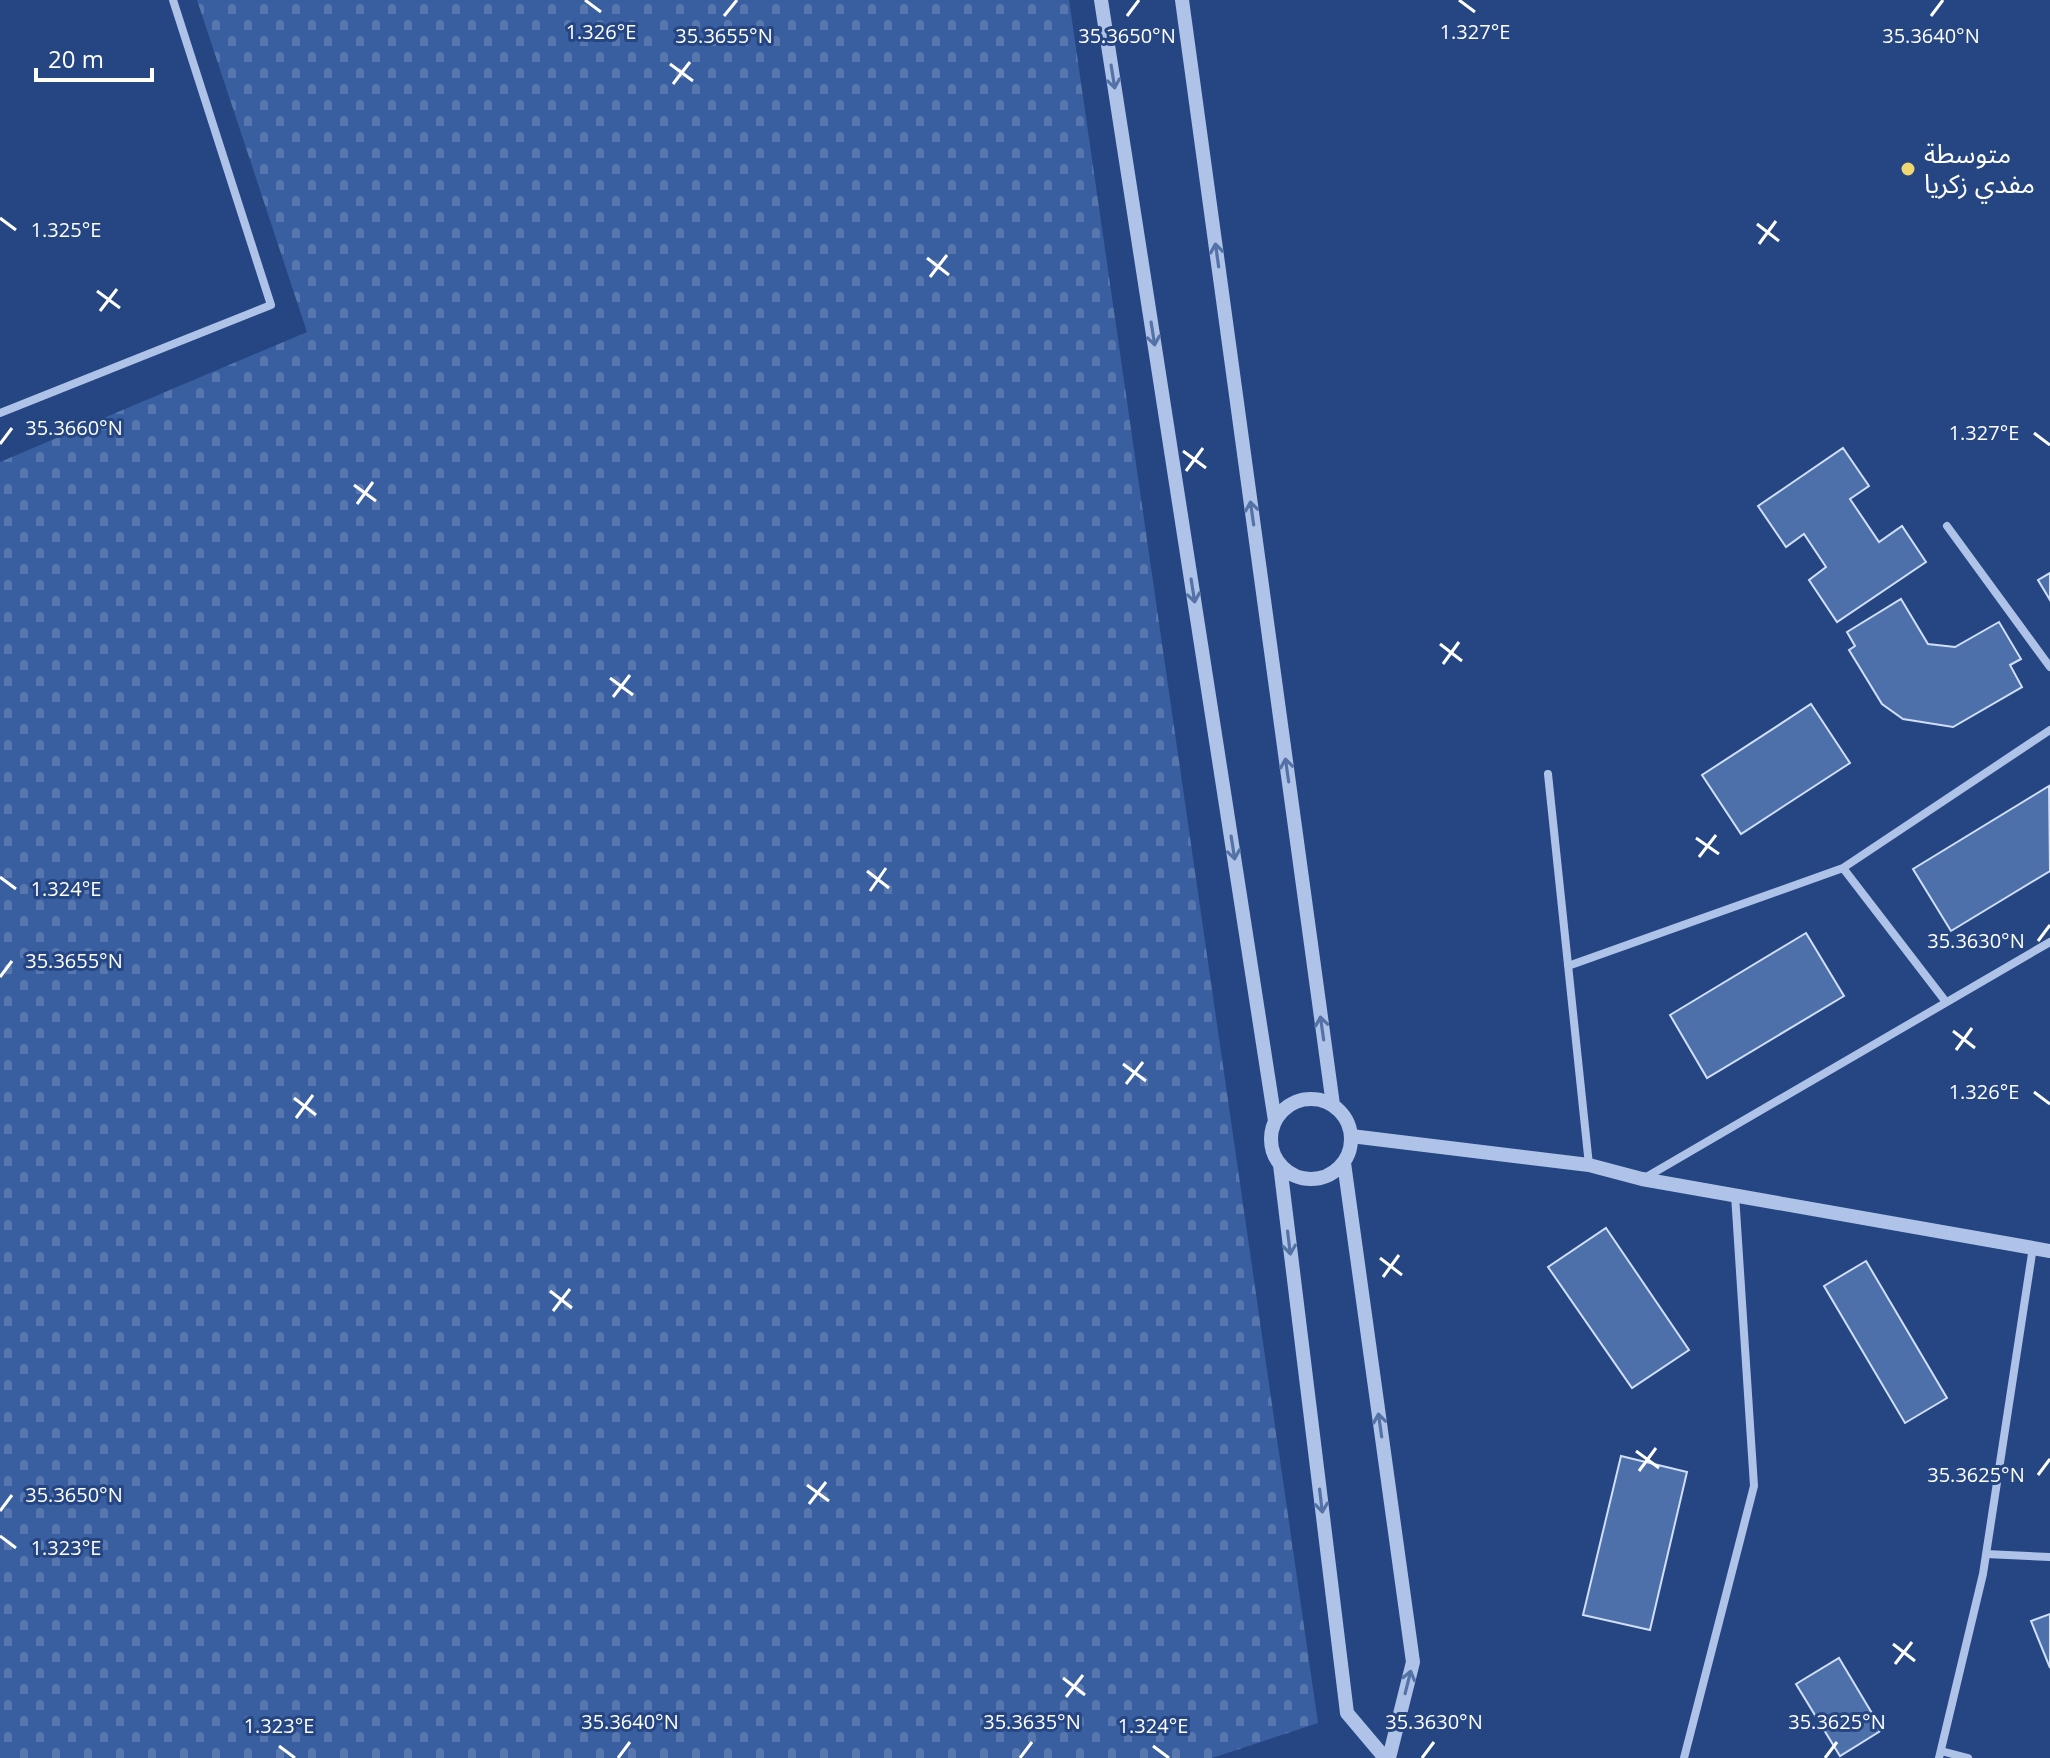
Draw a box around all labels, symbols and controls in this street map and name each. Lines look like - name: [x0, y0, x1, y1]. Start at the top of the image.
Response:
- text: 1.326°E: [566, 18, 636, 45]
- text: 1.327°E: [1440, 18, 1510, 45]
- text: 35.3655°N: [675, 22, 773, 49]
- text: 35.3650°N: [1078, 22, 1176, 49]
- text: 35.3640°N: [1882, 22, 1980, 49]
- scale bar: [36, 32, 152, 82]
- text: 20 m: [48, 42, 104, 75]
- one-way arrow: [1106, 64, 1121, 89]
- place label: متوسطة مفدي زكريا: [1924, 135, 2035, 204]
- marker: متوسطة مفدي زكريا: [1899, 160, 1917, 178]
- text: 1.325°E: [31, 216, 101, 243]
- one-way arrow: [1209, 243, 1224, 268]
- one-way arrow: [1146, 321, 1161, 346]
- text: 35.3660°N: [25, 414, 123, 441]
- text: 1.327°E: [1949, 419, 2019, 446]
- one-way arrow: [1244, 501, 1259, 526]
- one-way arrow: [1186, 578, 1201, 603]
- one-way arrow: [1279, 758, 1294, 783]
- one-way arrow: [1226, 835, 1241, 860]
- text: 1.324°E: [31, 875, 101, 902]
- text: 35.3630°N: [1927, 927, 2025, 954]
- text: 35.3655°N: [25, 947, 123, 974]
- one-way arrow: [1314, 1016, 1329, 1041]
- text: 1.326°E: [1949, 1078, 2019, 1105]
- one-way arrow: [1282, 1229, 1297, 1255]
- one-way arrow: [1373, 1412, 1388, 1439]
- text: 35.3625°N: [1927, 1461, 2025, 1488]
- text: 35.3650°N: [25, 1481, 123, 1508]
- one-way arrow: [1313, 1487, 1328, 1514]
- text: 1.323°E: [31, 1534, 101, 1561]
- one-way arrow: [1401, 1670, 1416, 1696]
- text: 35.3640°N: [581, 1708, 679, 1735]
- text: 35.3635°N: [983, 1708, 1081, 1735]
- text: 35.3630°N: [1385, 1708, 1483, 1735]
- text: 35.3625°N: [1788, 1708, 1886, 1735]
- text: 1.323°E: [244, 1712, 314, 1739]
- text: 1.324°E: [1118, 1712, 1188, 1739]

